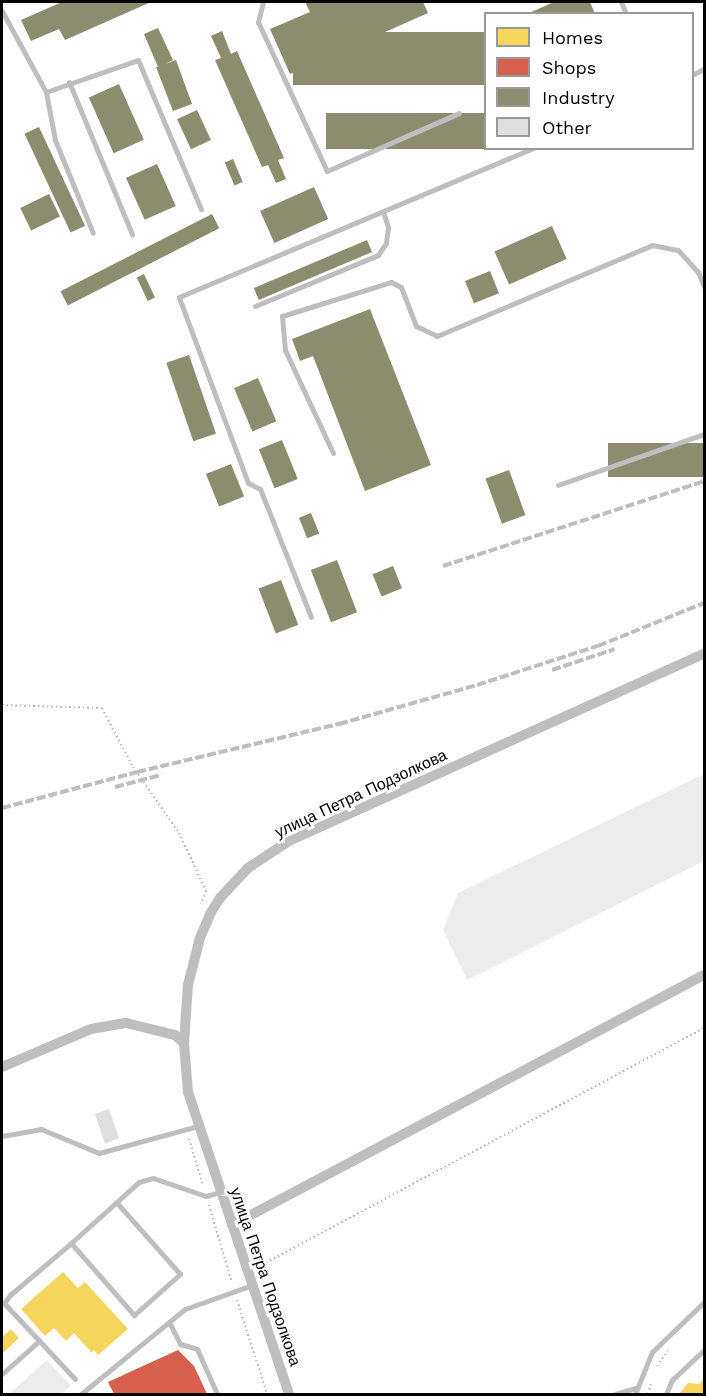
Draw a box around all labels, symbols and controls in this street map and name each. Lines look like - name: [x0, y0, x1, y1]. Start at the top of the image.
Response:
- legend: [484, 12, 694, 150]
- text: Homes: [542, 27, 603, 48]
- text: Shops: [542, 57, 596, 78]
- text: Industry: [542, 87, 614, 108]
- text: Other: [542, 117, 592, 138]
- street label: улица Петра Подзолкова: [272, 746, 450, 842]
- street label: улица Петра Подзолкова: [225, 1185, 305, 1369]

